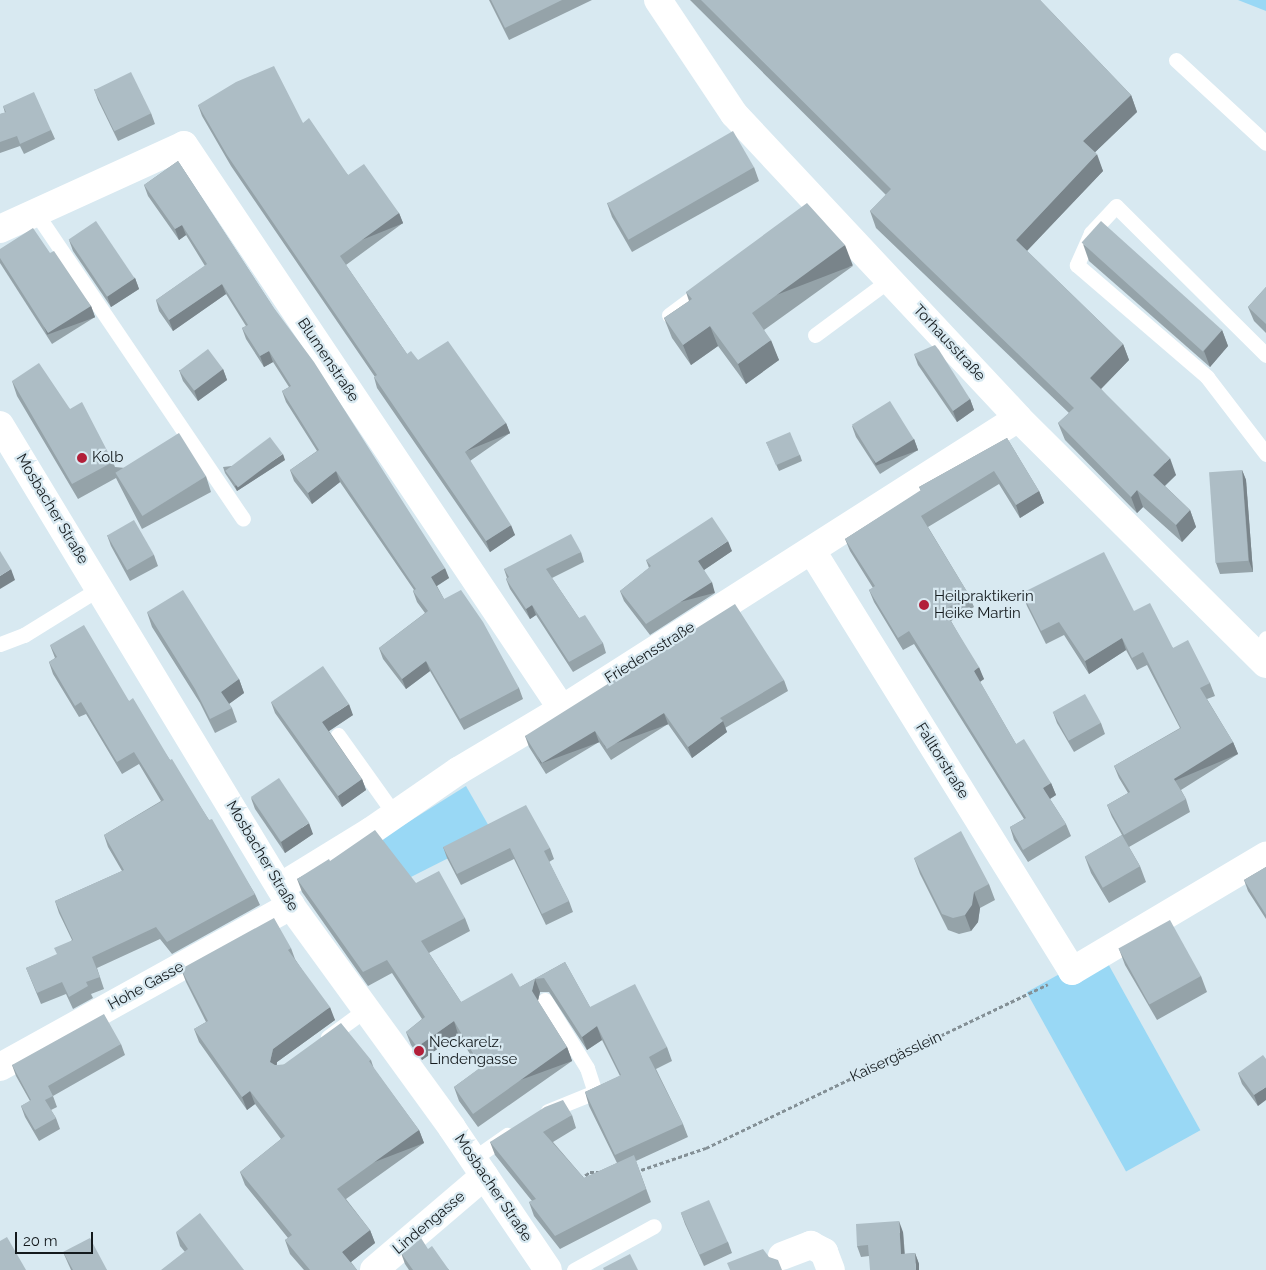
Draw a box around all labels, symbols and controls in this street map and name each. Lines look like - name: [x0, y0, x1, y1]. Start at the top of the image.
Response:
- street label: Torhausstraße: [909, 301, 989, 385]
- street label: Blumenstraße: [293, 315, 363, 405]
- place label: Kolb: [92, 449, 123, 467]
- street label: Mosbacher Straße: [12, 450, 92, 568]
- marker: Kolb: [76, 452, 88, 464]
- place label: Heilpraktikerin Heike Martin: [934, 587, 1034, 622]
- marker: Heilpraktikerin Heike Martin: [918, 599, 930, 611]
- street label: Friedensstraße: [602, 618, 698, 688]
- street label: Falltorstraße: [912, 720, 972, 802]
- street label: Mosbacher Straße: [222, 797, 302, 915]
- street label: Hohe Gasse: [105, 958, 187, 1014]
- street label: Kaisergässlein: [847, 1028, 945, 1086]
- place label: Neckarelz, Lindengasse: [429, 1033, 517, 1068]
- marker: Neckarelz, Lindengasse: [413, 1045, 425, 1057]
- street label: Mosbacher Straße: [450, 1131, 536, 1245]
- street label: Lindengasse: [389, 1188, 469, 1258]
- scale bar: [18, 1222, 95, 1254]
- text: 20 m: [23, 1232, 58, 1250]

